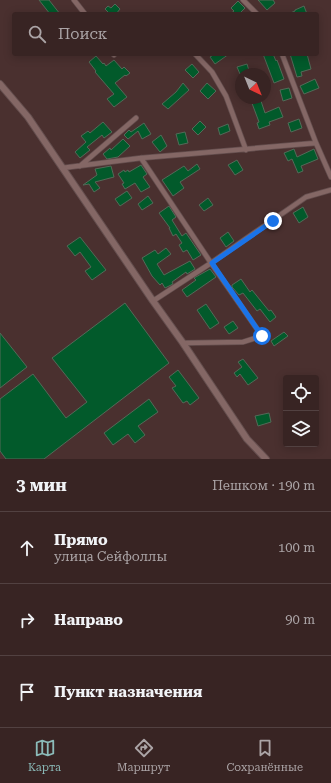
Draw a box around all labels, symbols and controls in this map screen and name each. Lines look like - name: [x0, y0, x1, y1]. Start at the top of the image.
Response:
- search box: [12, 12, 319, 56]
- icon: search: [26, 23, 48, 45]
- text: Поиск: [58, 25, 107, 43]
- north arrow: [235, 68, 271, 104]
- route end: [264, 212, 282, 230]
- route start: [253, 327, 271, 345]
- map controls: [283, 375, 319, 447]
- button: locate: [283, 375, 319, 411]
- button: layers: [283, 411, 319, 447]
- text: 3 мин: [16, 475, 67, 495]
- text: Пешком · 190 m: [212, 478, 315, 493]
- text: Прямо: [54, 531, 108, 549]
- icon: ahead: [16, 537, 38, 559]
- text: 100 m: [278, 540, 315, 555]
- text: улица Сейфоллы: [54, 549, 167, 564]
- icon: right: [16, 609, 38, 631]
- text: Направо: [54, 611, 123, 629]
- text: 90 m: [285, 612, 315, 627]
- icon: arrive: [16, 681, 38, 703]
- text: Пункт назначения: [54, 683, 202, 701]
- tab: Карта: [28, 737, 61, 774]
- tab: Маршрут: [117, 737, 170, 774]
- tab: Сохранённые: [226, 737, 303, 774]

